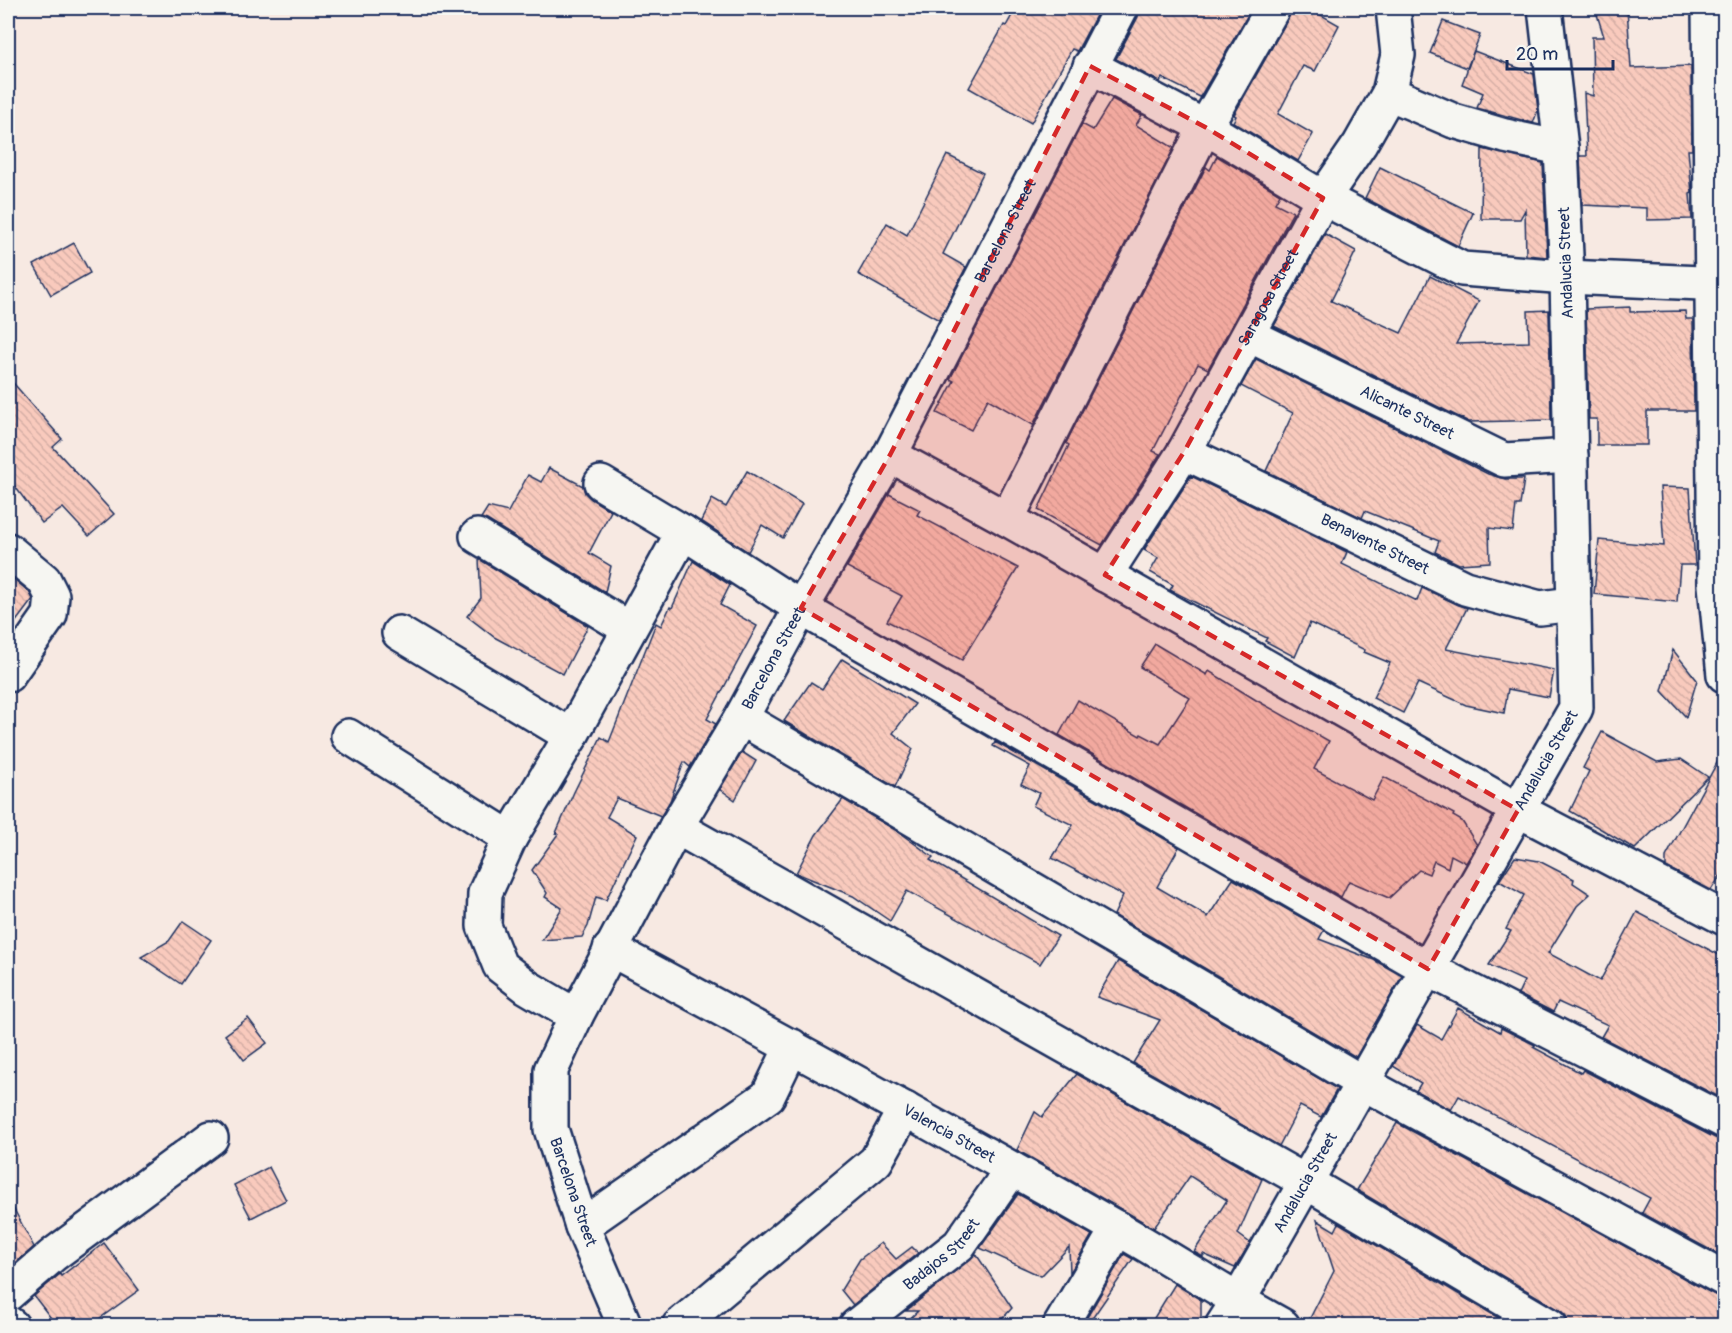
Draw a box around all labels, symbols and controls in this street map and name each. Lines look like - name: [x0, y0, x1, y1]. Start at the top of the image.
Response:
- scale bar: [1507, 33, 1614, 71]
- text: 20 m: [1516, 43, 1558, 66]
- street label: Barcelona Street: [971, 176, 1041, 287]
- street label: Andalucia Street: [1554, 206, 1578, 319]
- street label: Saragosa Street: [1234, 245, 1303, 350]
- street label: Alicante Street: [1357, 381, 1458, 444]
- street label: Benavente Street: [1317, 510, 1433, 579]
- street label: Barcelona Street: [738, 603, 810, 713]
- street label: Andalucia Street: [1510, 706, 1583, 814]
- street label: Valencia Street: [899, 1100, 999, 1168]
- street label: Andalucia Street: [1269, 1128, 1342, 1236]
- street label: Barcelona Street: [545, 1135, 601, 1250]
- street label: Badajos Street: [899, 1214, 985, 1295]

